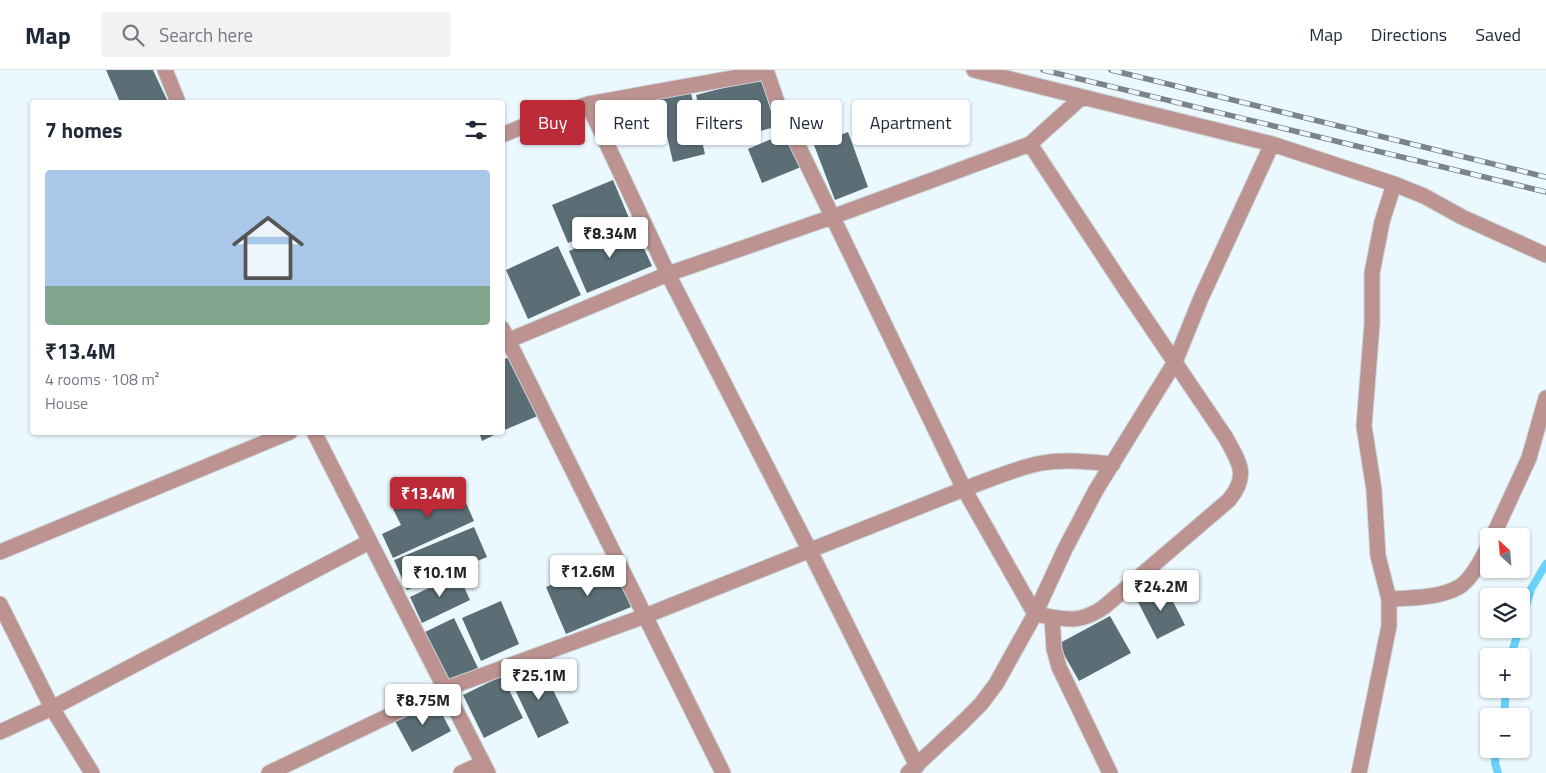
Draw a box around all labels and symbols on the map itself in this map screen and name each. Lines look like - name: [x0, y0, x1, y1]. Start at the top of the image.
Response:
- pin: ₹8.34M: [569, 216, 651, 259]
- pin: ₹13.4M: [387, 476, 469, 519]
- north arrow: [1480, 528, 1530, 578]
- pin: ₹12.6M: [547, 554, 629, 597]
- pin: ₹10.1M: [399, 556, 481, 598]
- pin: ₹24.2M: [1120, 570, 1202, 612]
- pin: ₹25.1M: [498, 658, 580, 701]
- pin: ₹8.75M: [382, 684, 464, 726]

